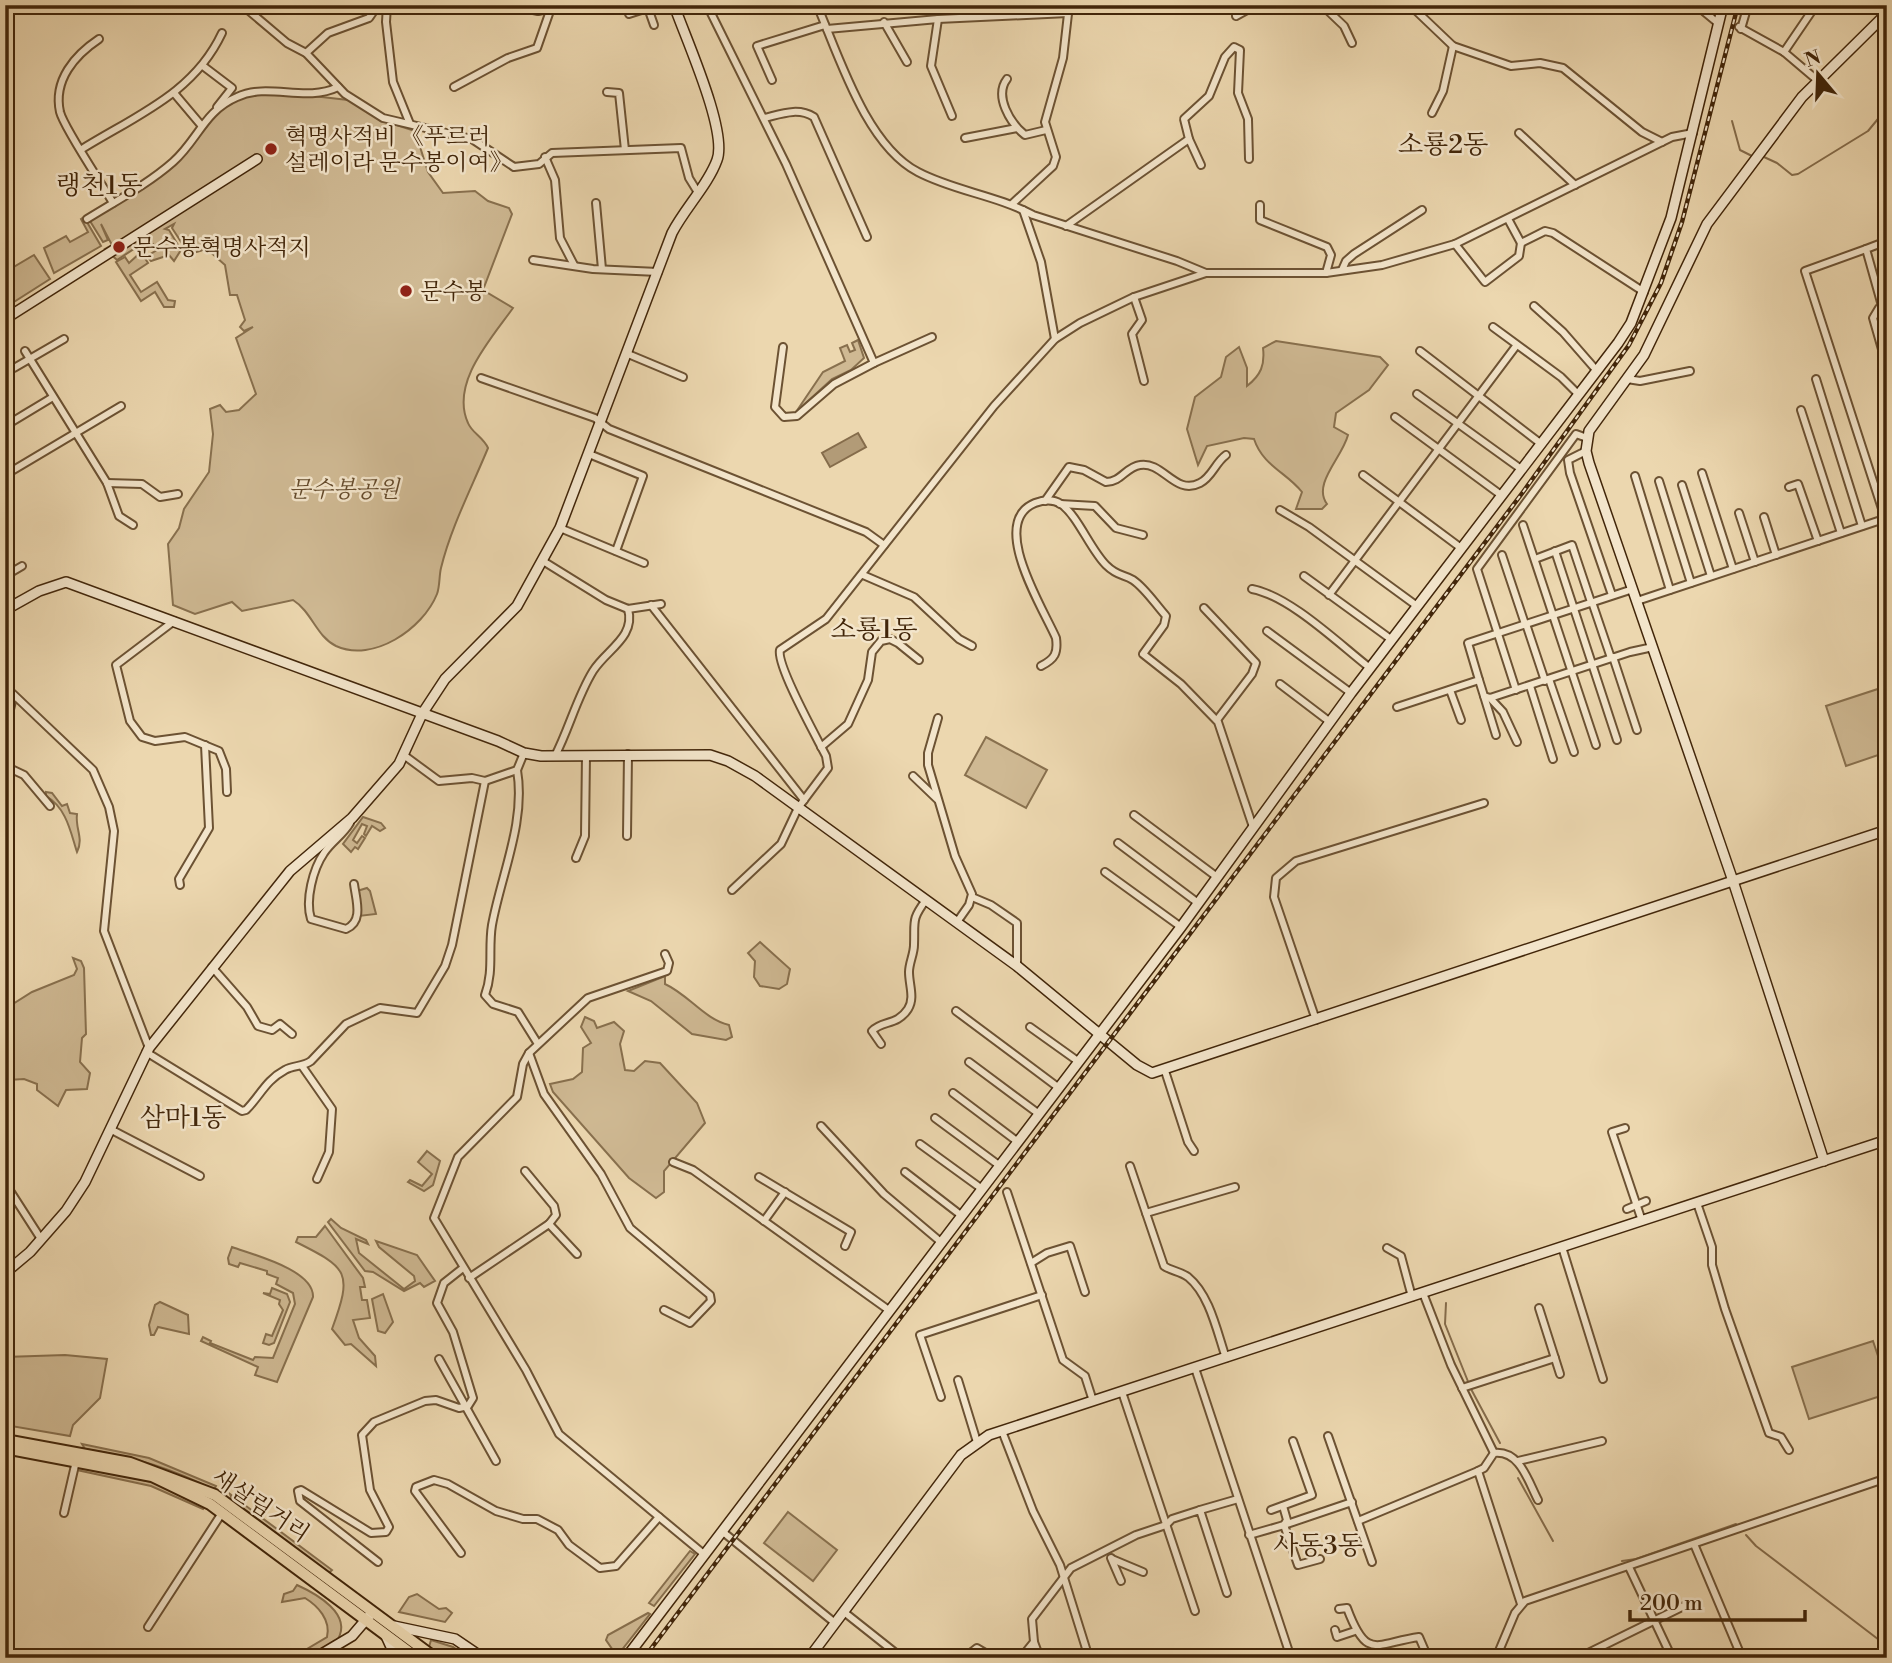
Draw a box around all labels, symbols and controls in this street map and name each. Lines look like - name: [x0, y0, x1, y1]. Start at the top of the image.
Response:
- north arrow: [1784, 38, 1854, 108]
- text: N: [1802, 45, 1824, 73]
- place label: 혁명사적비 《푸르러 설레이라 문수봉이여》: [285, 123, 513, 177]
- district label: 소룡2동: [1398, 129, 1488, 161]
- marker: 혁명사적비 《푸르러 설레이라 문수봉이여》: [263, 141, 279, 157]
- district label: 랭천1동: [56, 170, 142, 202]
- place label: 문수봉혁명사적지: [133, 234, 311, 262]
- marker: 문수봉혁명사적지: [111, 239, 127, 255]
- place label: 문수봉: [420, 278, 487, 306]
- marker: 문수봉: [398, 283, 414, 299]
- park label: 문수봉공원: [288, 476, 401, 504]
- district label: 소룡1동: [831, 614, 917, 646]
- district label: 삼마1동: [140, 1102, 226, 1134]
- street label: 새살림거리: [207, 1463, 314, 1548]
- district label: 사동3동: [1273, 1530, 1363, 1562]
- scale bar: [1630, 1579, 1804, 1623]
- text: 200 m: [1640, 1591, 1703, 1617]

